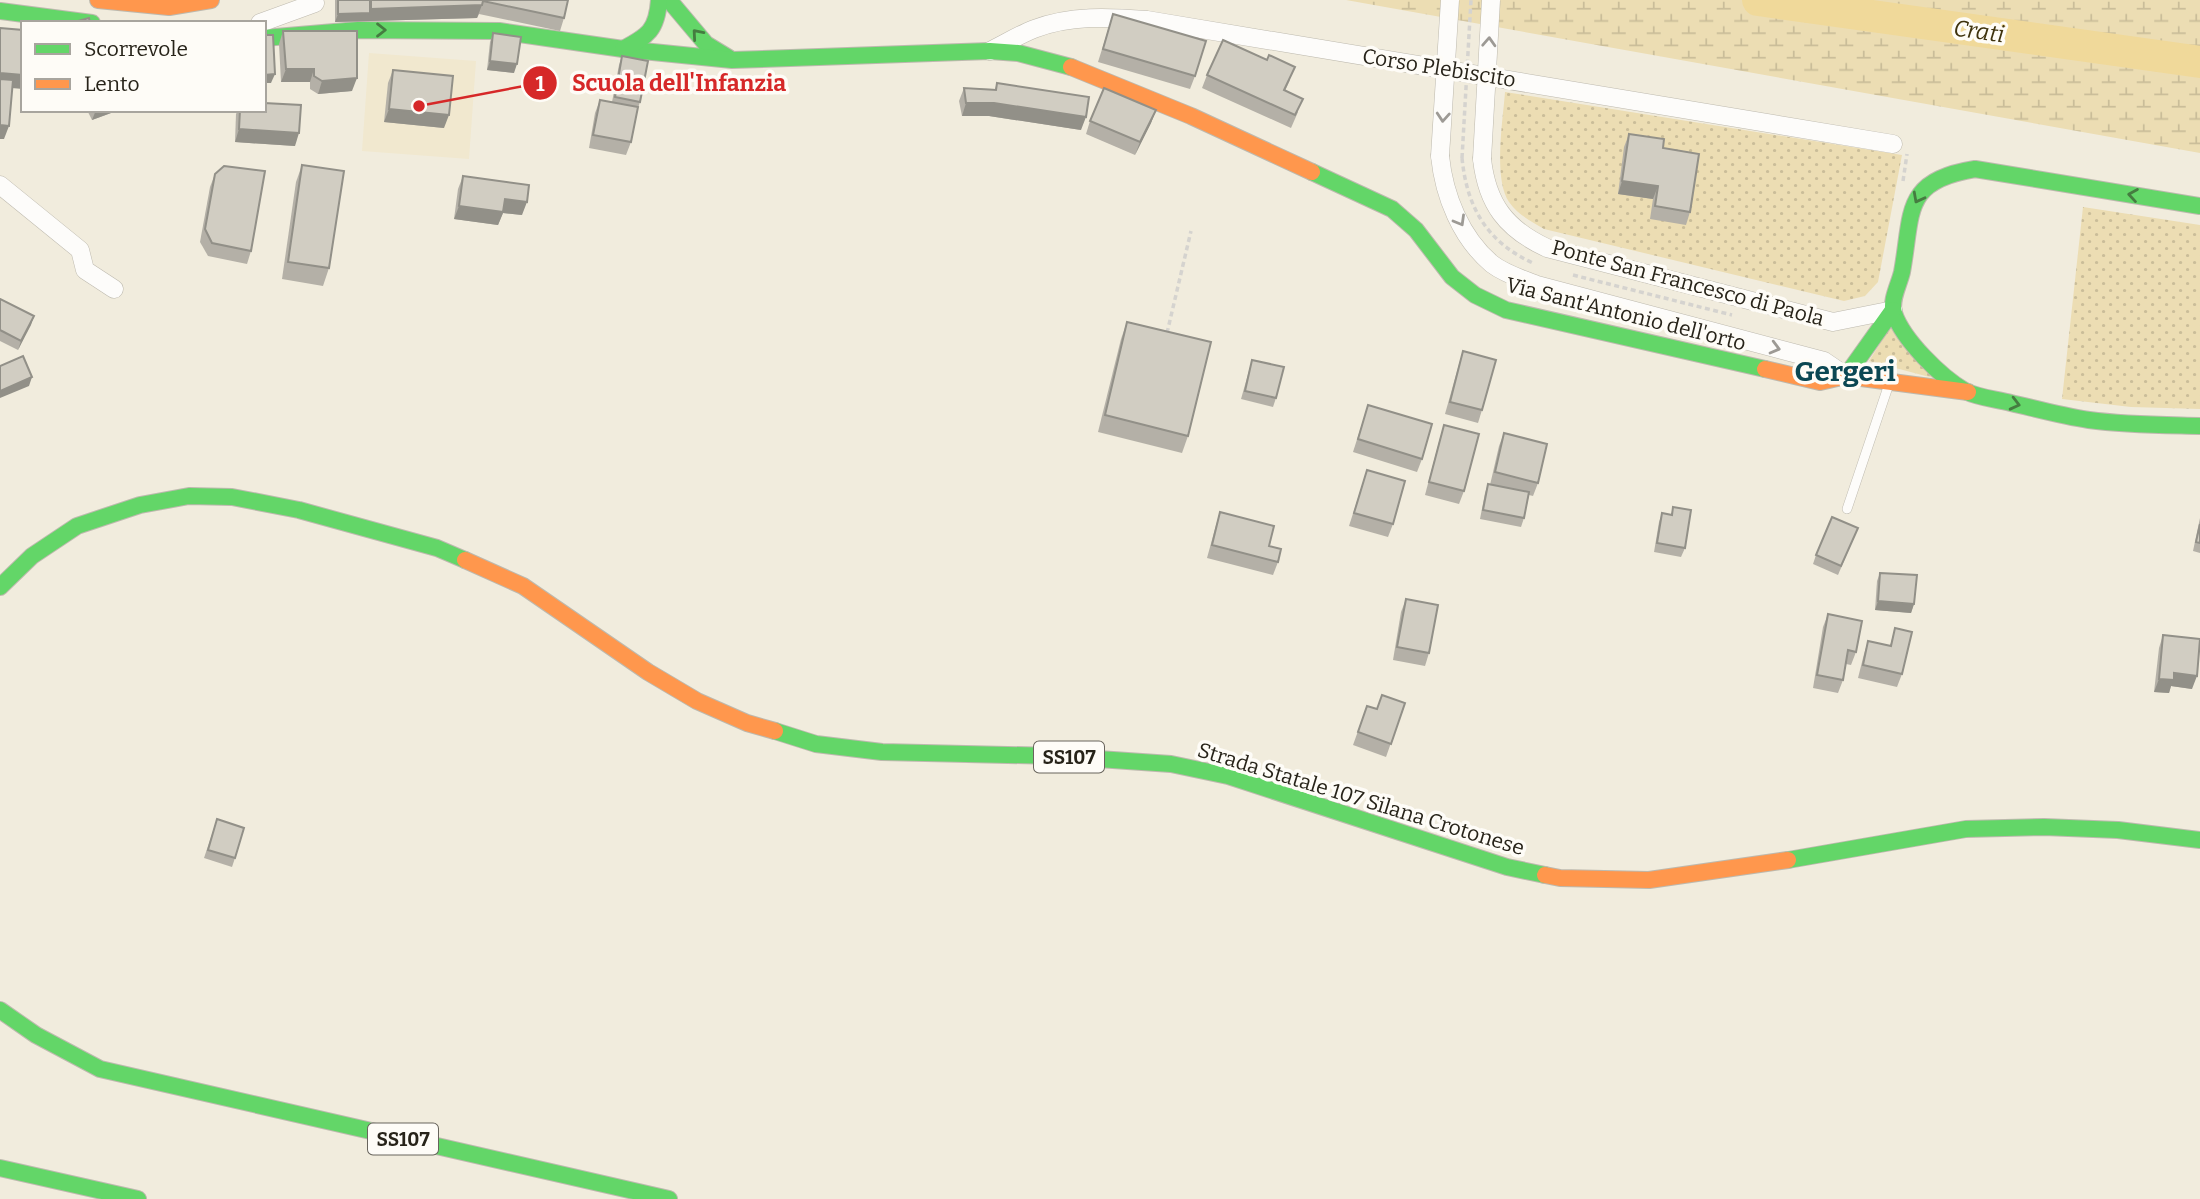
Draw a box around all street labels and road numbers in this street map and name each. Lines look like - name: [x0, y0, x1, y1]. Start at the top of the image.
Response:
- street label: Corso Plebiscito: [1361, 43, 1517, 93]
- street label: Ponte San Francesco di Paola: [1549, 234, 1827, 332]
- street label: Via Sant'Antonio dell'orto: [1503, 272, 1749, 356]
- street label: Strada Statale 107 Silana Crotonese: [1194, 737, 1528, 861]
- road number: SS107: [1034, 742, 1104, 772]
- road number: SS107: [368, 1124, 438, 1154]

